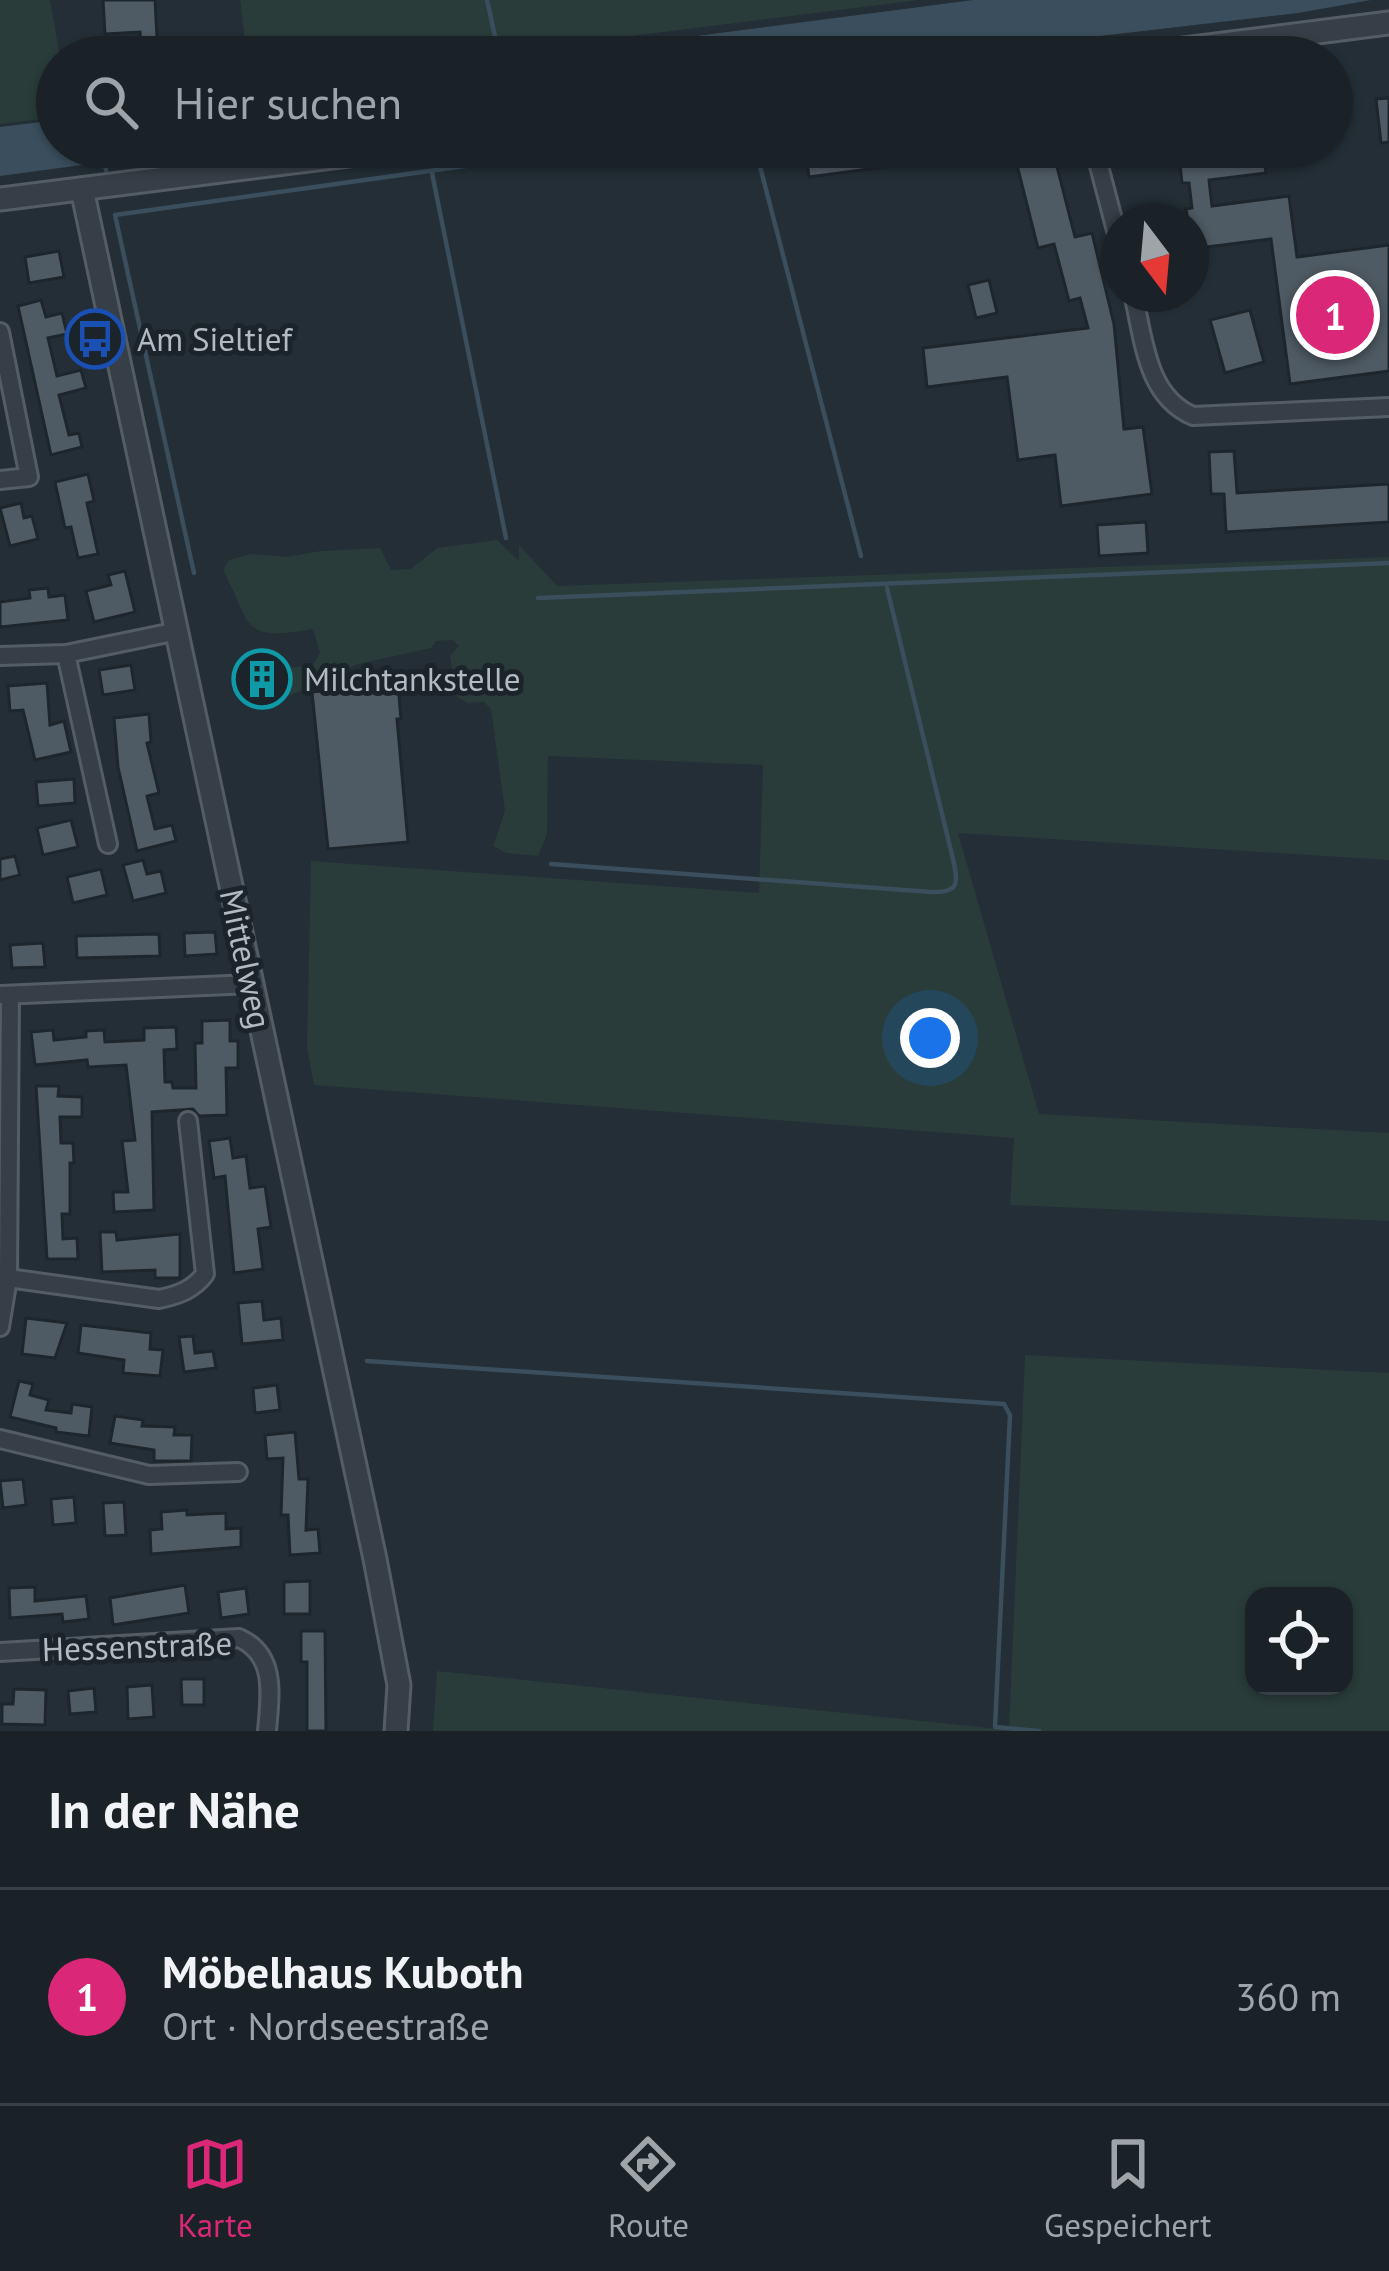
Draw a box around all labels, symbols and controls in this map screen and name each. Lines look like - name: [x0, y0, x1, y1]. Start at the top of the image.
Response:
- search box: [36, 36, 1353, 168]
- icon: search: [78, 69, 144, 135]
- text: Hier suchen: [174, 73, 402, 131]
- north arrow: [1101, 204, 1209, 312]
- pin: 1: [1296, 270, 1374, 360]
- bus stop icon: Am Sieltief: [64, 308, 126, 370]
- place label: Am Sieltief: [137, 317, 293, 360]
- building icon: Milchtankstelle: [231, 648, 293, 710]
- place label: Milchtankstelle: [304, 657, 520, 700]
- street label: Mittelweg: [211, 885, 282, 1033]
- your location: [900, 1008, 960, 1068]
- map controls: [1245, 1587, 1353, 1695]
- button: locate: [1245, 1587, 1353, 1695]
- street label: Hessenstraße: [41, 1621, 233, 1670]
- text: In der Nähe: [48, 1776, 300, 1842]
- text: Möbelhaus Kuboth: [162, 1942, 524, 2000]
- text: 1: [76, 1971, 98, 2022]
- text: 360 m: [1235, 1971, 1341, 2022]
- text: Ort · Nordseestraße: [162, 2000, 490, 2051]
- tab: Karte: [178, 2131, 253, 2246]
- tab: Route: [608, 2131, 689, 2246]
- tab: Gespeichert: [1044, 2131, 1211, 2246]

